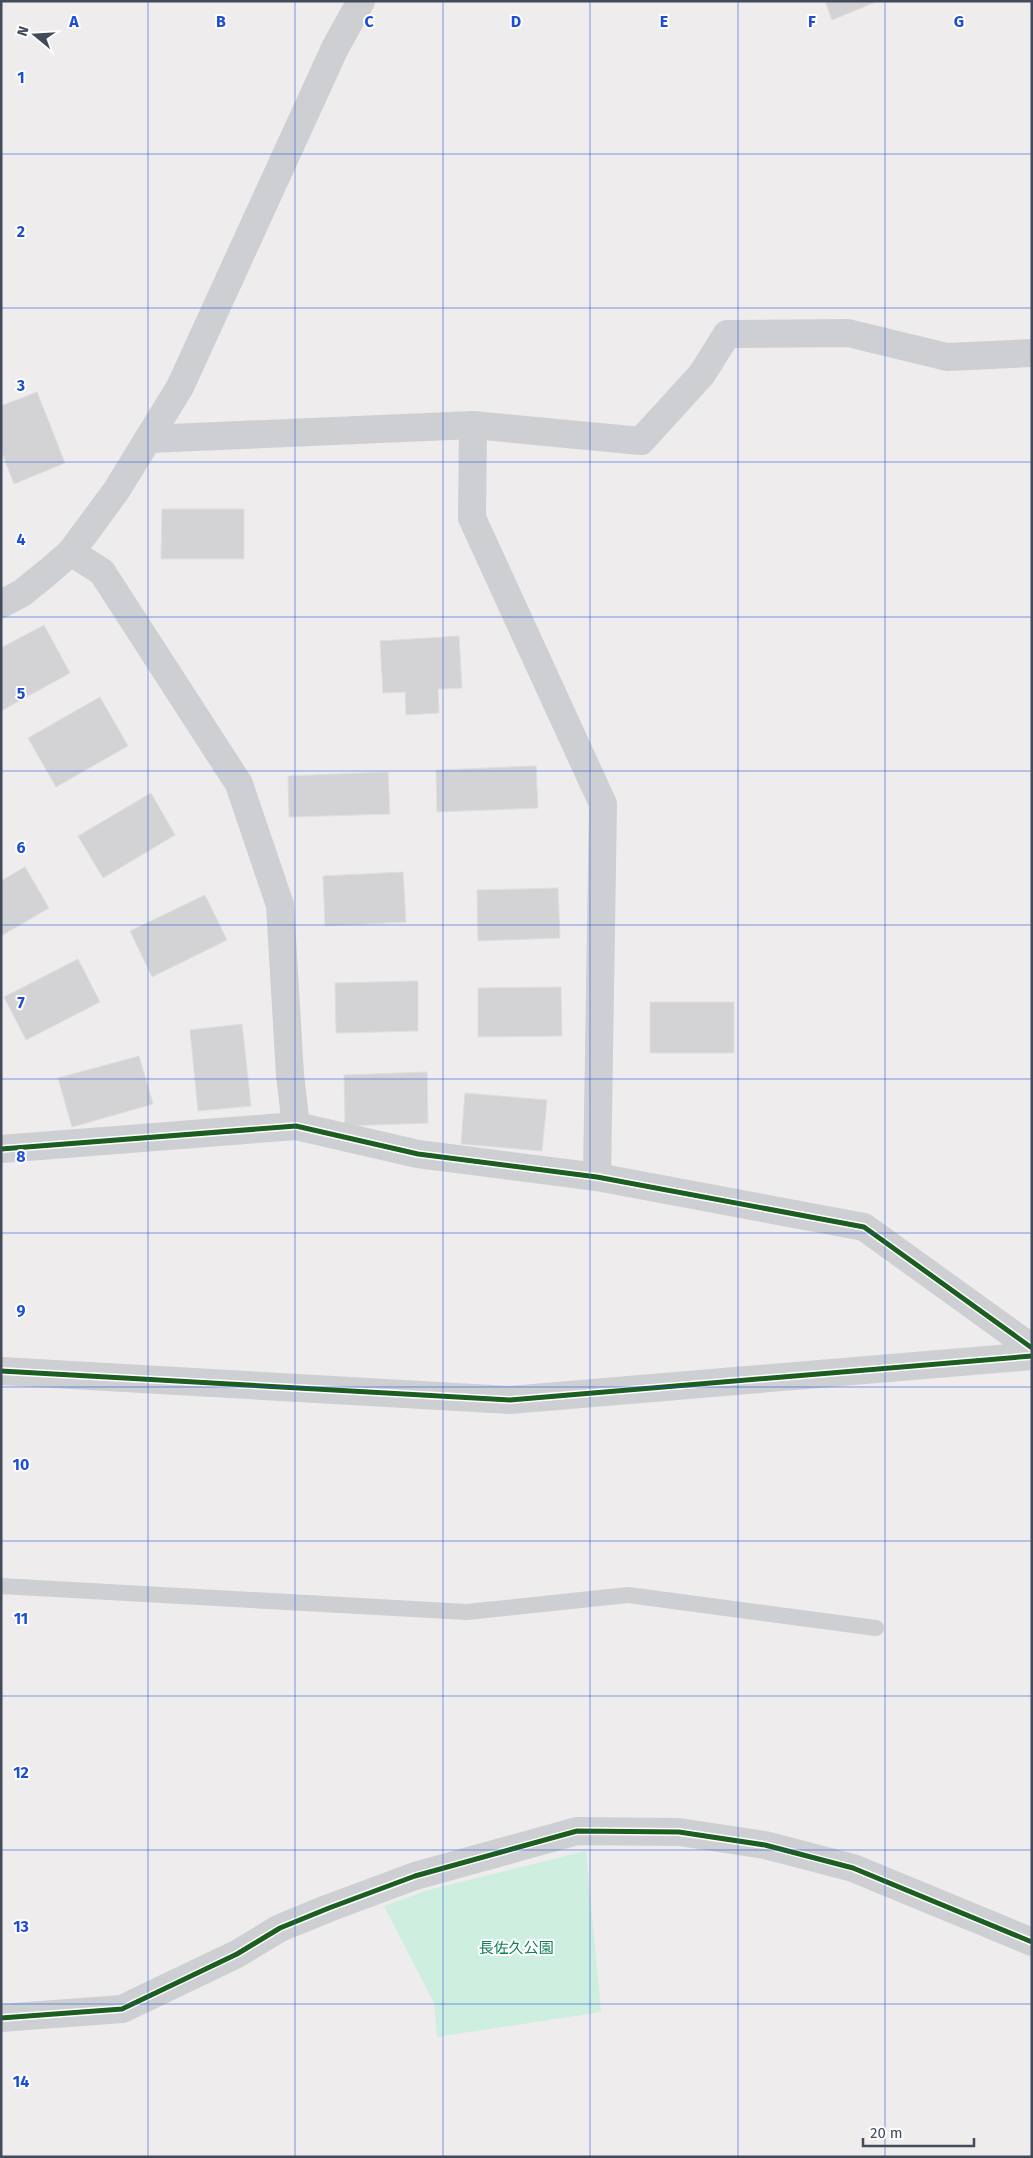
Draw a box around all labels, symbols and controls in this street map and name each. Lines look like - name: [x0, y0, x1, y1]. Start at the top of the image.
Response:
- north arrow: [10, 10, 60, 60]
- text: A: [68, 12, 79, 31]
- text: B: [216, 12, 226, 31]
- text: C: [364, 12, 374, 31]
- text: D: [511, 12, 521, 31]
- text: E: [660, 12, 668, 31]
- text: F: [808, 12, 816, 31]
- text: G: [954, 12, 964, 31]
- text: N: [14, 24, 33, 38]
- text: 1: [17, 68, 25, 87]
- text: 2: [17, 222, 25, 241]
- text: 3: [16, 376, 25, 395]
- text: 4: [16, 530, 26, 549]
- text: 5: [17, 684, 26, 703]
- text: 6: [16, 838, 26, 857]
- text: 7: [17, 993, 25, 1012]
- text: 8: [16, 1147, 26, 1166]
- text: 9: [17, 1301, 26, 1320]
- text: 10: [13, 1455, 29, 1474]
- text: 11: [14, 1609, 28, 1628]
- text: 12: [13, 1763, 29, 1782]
- text: 13: [13, 1917, 29, 1936]
- park label: 長佐久公園: [478, 1939, 554, 1957]
- text: 14: [13, 2072, 29, 2091]
- scale bar: [863, 2116, 974, 2148]
- text: 20 m: [870, 2124, 903, 2142]

